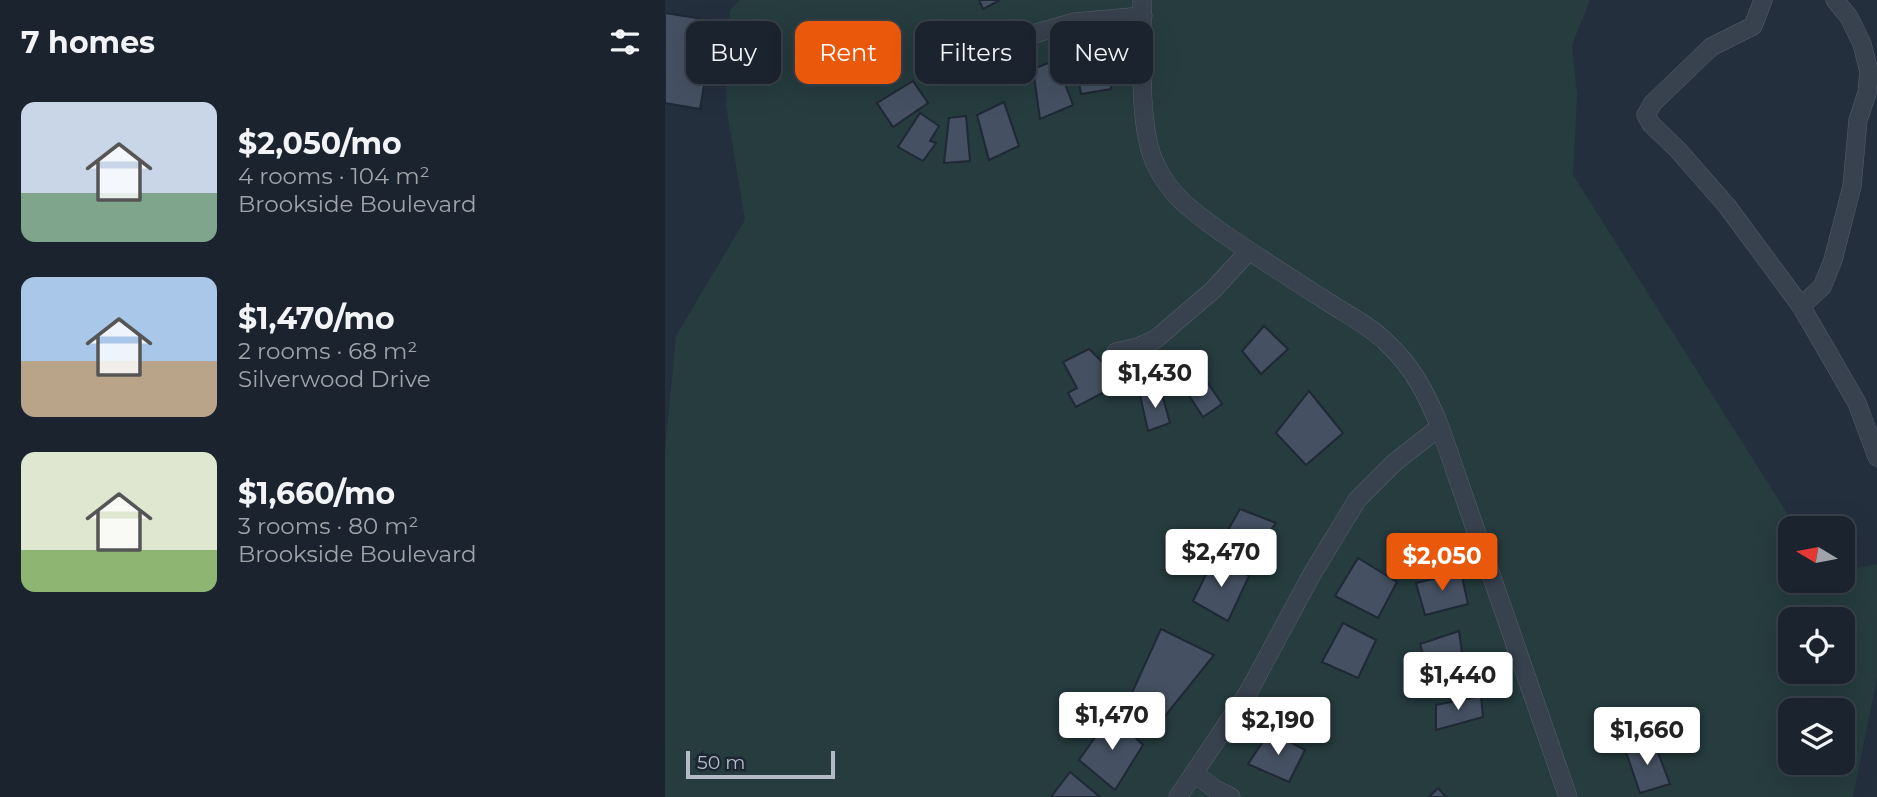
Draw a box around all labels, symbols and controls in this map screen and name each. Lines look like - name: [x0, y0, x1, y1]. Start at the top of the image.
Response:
- chip: Buy: [686, 21, 781, 84]
- chip: Rent: [795, 21, 901, 84]
- chip: Filters: [915, 21, 1036, 84]
- chip: New: [1050, 21, 1153, 84]
- icon: filters: [606, 23, 644, 61]
- text: 7 homes: [21, 24, 155, 61]
- text: $2,050/mo: [238, 125, 402, 162]
- icon: home: [77, 130, 161, 214]
- text: 4 rooms · 104 m²: [238, 162, 430, 190]
- text: Brookside Boulevard: [238, 190, 477, 218]
- text: $1,470/mo: [238, 300, 395, 337]
- icon: home: [77, 305, 161, 389]
- text: 2 rooms · 68 m²: [238, 337, 417, 365]
- pin: $1,430: [1098, 350, 1212, 410]
- text: $1,430: [1118, 359, 1192, 387]
- text: Silverwood Drive: [238, 365, 431, 393]
- text: $1,660/mo: [238, 475, 395, 512]
- icon: home: [77, 480, 161, 564]
- text: 3 rooms · 80 m²: [238, 512, 418, 540]
- north arrow: [1778, 516, 1855, 593]
- map controls: [1778, 516, 1855, 775]
- pin: $2,470: [1164, 530, 1278, 589]
- pin: $2,050: [1385, 534, 1499, 593]
- text: $2,470: [1182, 538, 1260, 566]
- text: Brookside Boulevard: [238, 540, 477, 568]
- text: $2,050: [1402, 542, 1482, 570]
- button: locate: [1778, 607, 1855, 684]
- pin: $1,440: [1401, 652, 1515, 712]
- text: $1,440: [1420, 661, 1496, 689]
- pin: $1,470: [1055, 692, 1169, 752]
- pin: $2,190: [1221, 698, 1335, 757]
- button: layers: [1778, 698, 1855, 775]
- text: $1,470: [1075, 701, 1149, 729]
- text: $2,190: [1241, 706, 1315, 734]
- pin: $1,660: [1590, 708, 1704, 767]
- text: $1,660: [1610, 716, 1684, 744]
- scale bar: [686, 748, 835, 780]
- text: 50 m: [697, 751, 745, 774]

